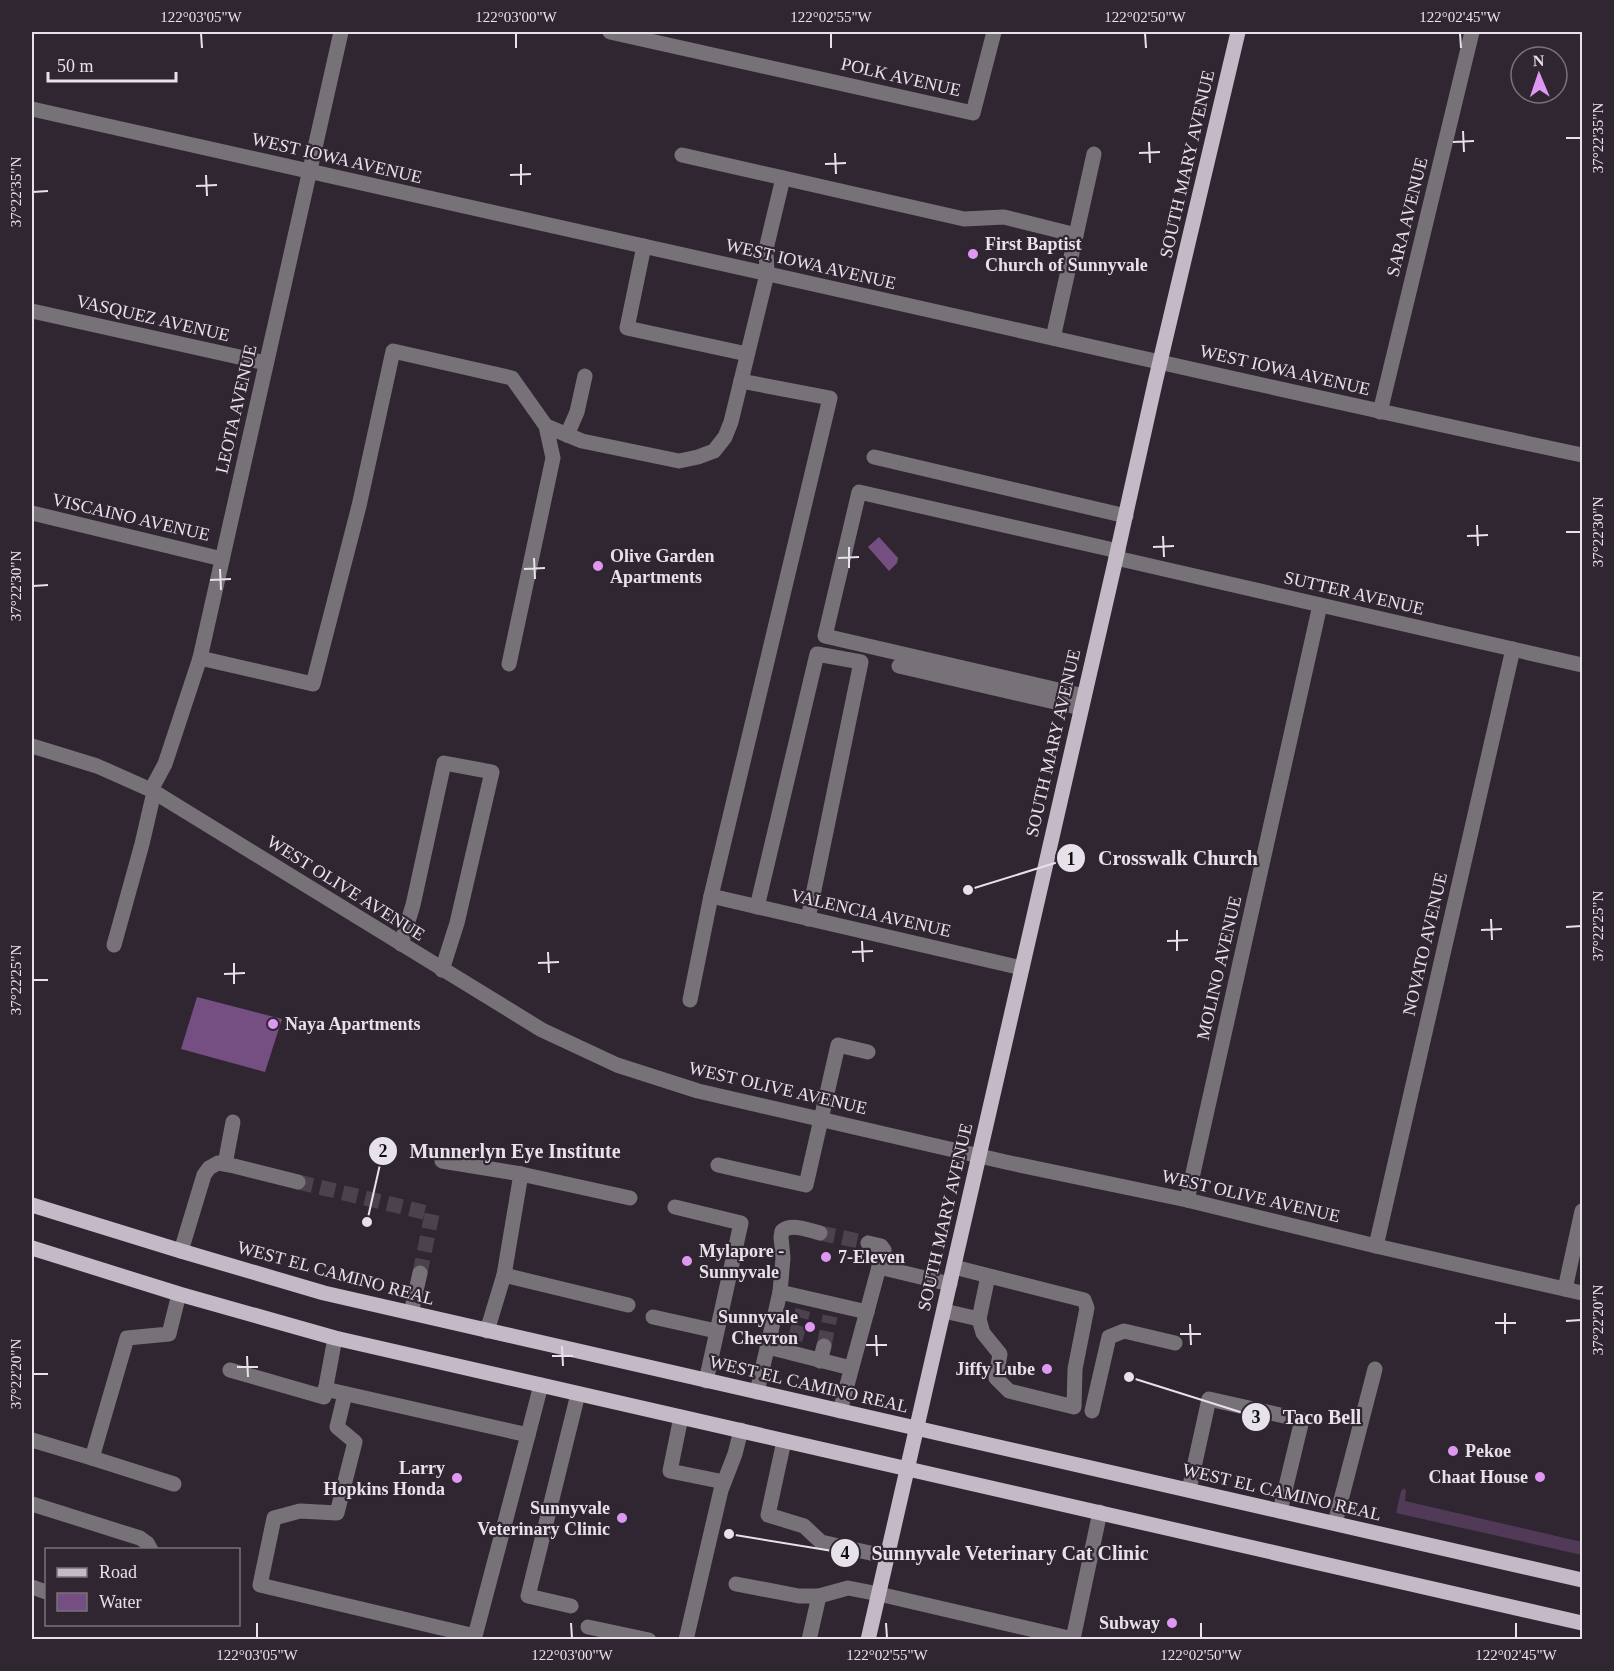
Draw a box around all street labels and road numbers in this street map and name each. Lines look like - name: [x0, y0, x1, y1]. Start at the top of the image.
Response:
- street label: POLK AVENUE: [839, 54, 963, 100]
- street label: SOUTH MARY AVENUE: [1156, 68, 1218, 260]
- street label: WEST IOWA AVENUE: [250, 129, 424, 187]
- street label: SARA AVENUE: [1383, 155, 1431, 279]
- street label: WEST IOWA AVENUE: [724, 235, 898, 293]
- street label: VASQUEZ AVENUE: [74, 291, 232, 345]
- street label: WEST IOWA AVENUE: [1198, 341, 1372, 399]
- street label: LEOTA AVENUE: [211, 343, 261, 475]
- street label: VISCAINO AVENUE: [50, 489, 212, 545]
- street label: SUTTER AVENUE: [1282, 567, 1426, 619]
- street label: SOUTH MARY AVENUE: [1022, 647, 1084, 839]
- street label: WEST OLIVE AVENUE: [263, 831, 429, 945]
- street label: NOVATO AVENUE: [1399, 870, 1451, 1018]
- street label: VALENCIA AVENUE: [789, 885, 953, 941]
- street label: MOLINO AVENUE: [1193, 894, 1245, 1042]
- street label: WEST OLIVE AVENUE: [687, 1058, 869, 1118]
- street label: SOUTH MARY AVENUE: [914, 1121, 976, 1313]
- street label: WEST OLIVE AVENUE: [1160, 1166, 1342, 1226]
- street label: WEST EL CAMINO REAL: [235, 1237, 437, 1309]
- street label: WEST EL CAMINO REAL: [708, 1351, 910, 1417]
- street label: WEST EL CAMINO REAL: [1181, 1459, 1383, 1525]

